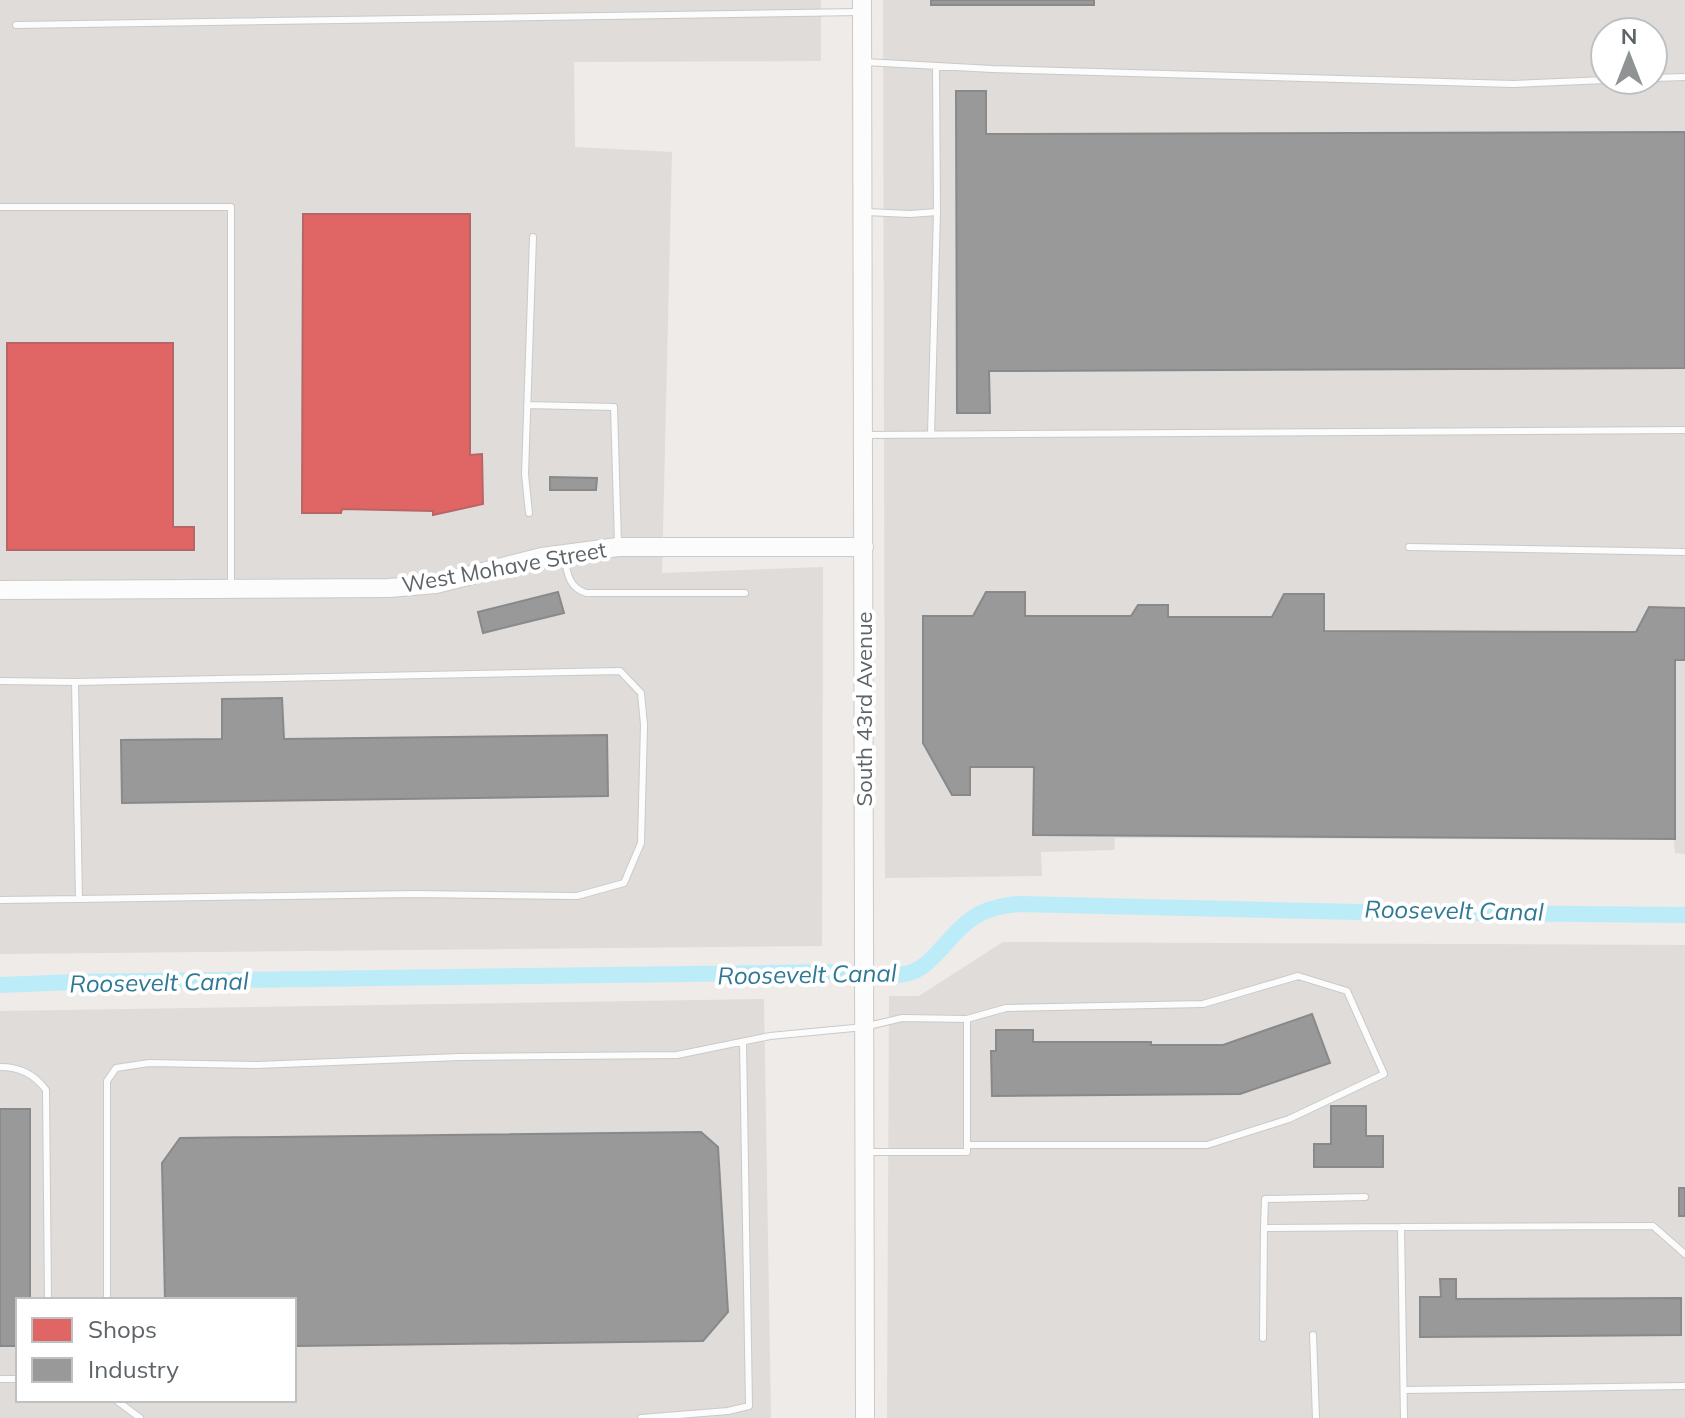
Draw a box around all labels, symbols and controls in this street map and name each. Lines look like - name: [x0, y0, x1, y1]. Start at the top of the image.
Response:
- north arrow: [1589, 16, 1669, 96]
- text: N: [1621, 22, 1637, 50]
- street label: West Mohave Street: [400, 535, 609, 599]
- street label: South 43rd Avenue: [850, 611, 878, 807]
- water label: Roosevelt Canal: [1364, 893, 1544, 927]
- water label: Roosevelt Canal: [717, 957, 897, 991]
- water label: Roosevelt Canal: [69, 965, 249, 999]
- legend: [16, 1298, 296, 1402]
- text: Shops: [88, 1314, 157, 1344]
- text: Industry: [88, 1354, 179, 1384]

